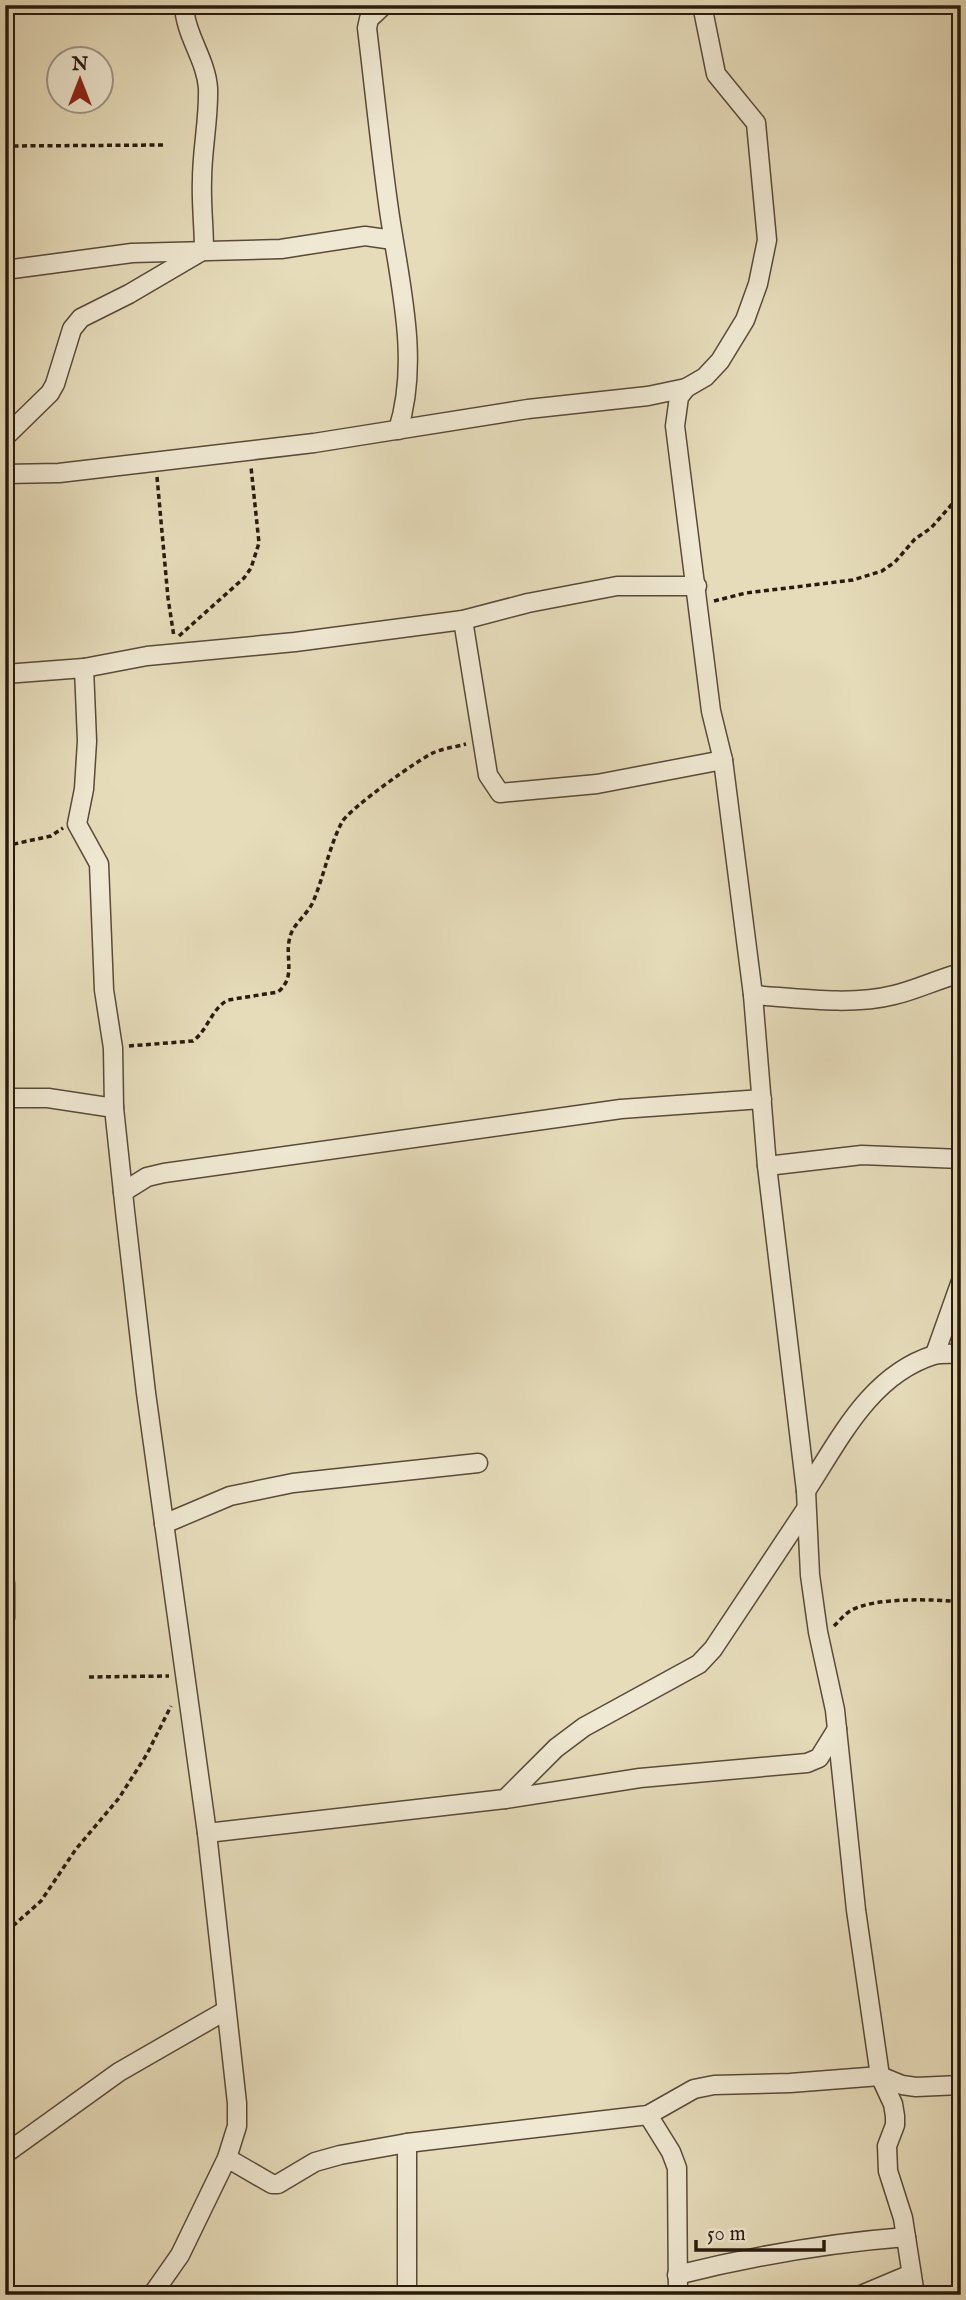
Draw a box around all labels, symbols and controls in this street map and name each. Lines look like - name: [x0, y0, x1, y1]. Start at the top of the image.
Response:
- north arrow: [46, 46, 116, 116]
- text: N: [71, 53, 89, 77]
- scale bar: [696, 2209, 824, 2253]
- text: 50 m: [707, 2221, 746, 2248]

